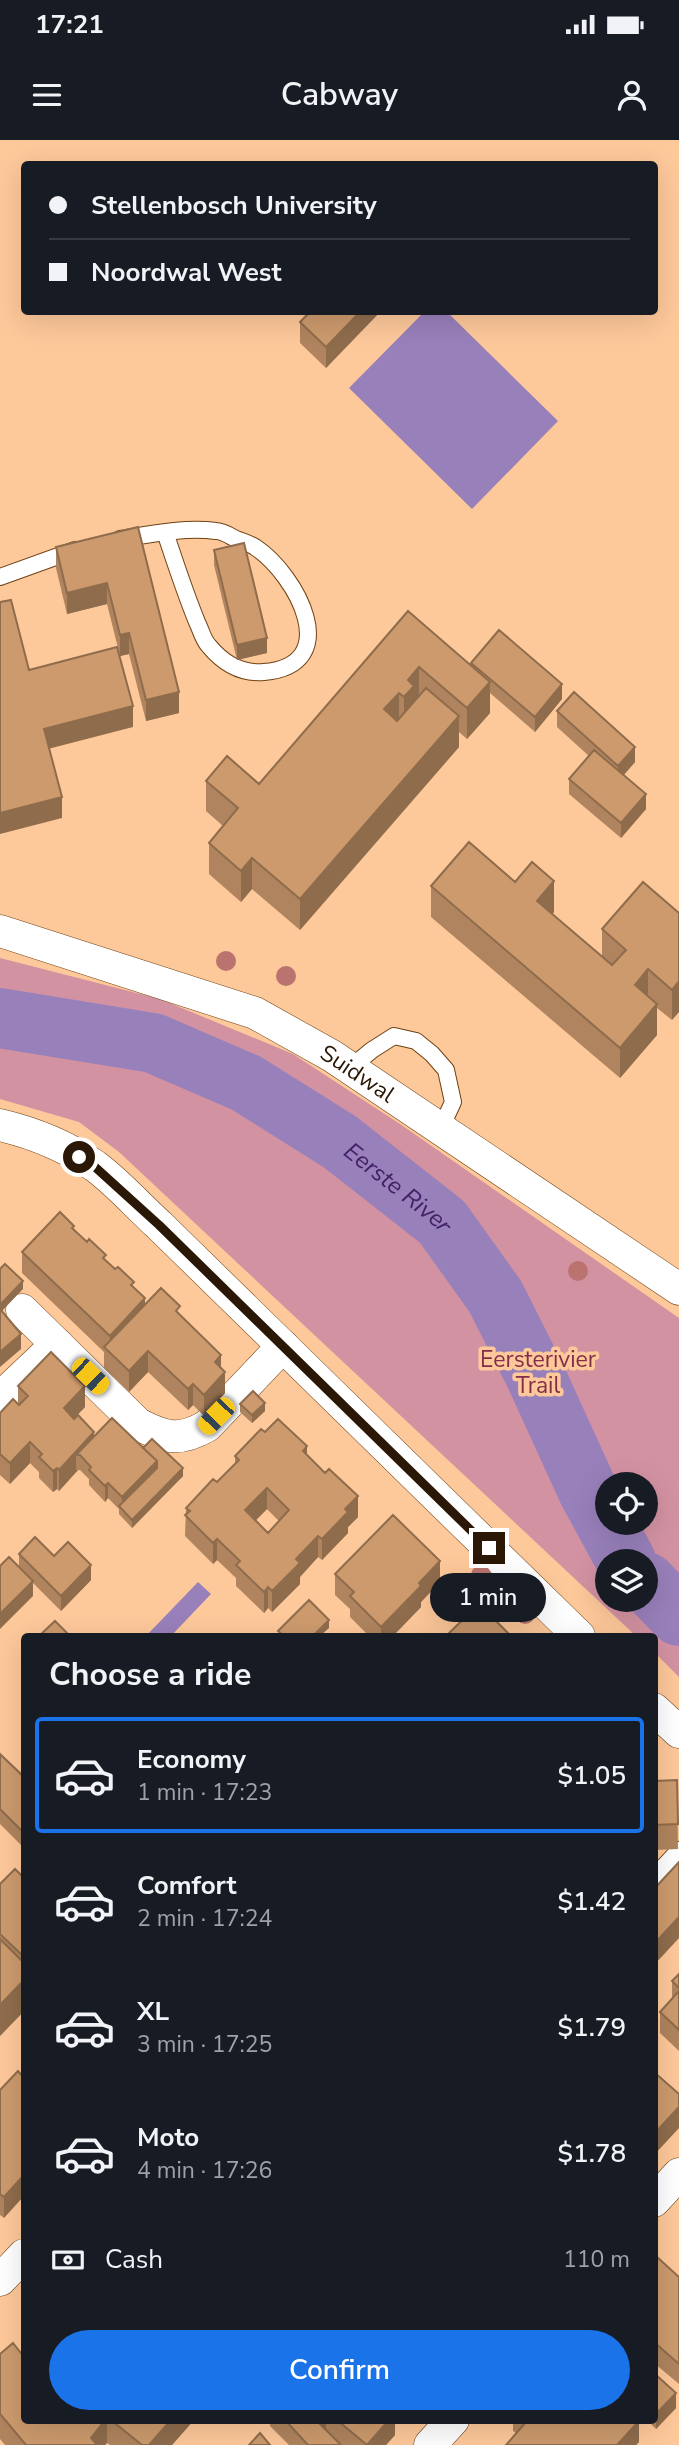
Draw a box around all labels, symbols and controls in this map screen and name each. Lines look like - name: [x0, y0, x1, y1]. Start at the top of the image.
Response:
- text: 17:21: [35, 7, 104, 42]
- text: Cabway: [281, 73, 398, 116]
- icon: menu: [28, 76, 66, 114]
- icon: person: [613, 76, 651, 114]
- text: Stellenbosch University: [91, 188, 377, 223]
- text: Noordwal West: [91, 255, 281, 290]
- street label: Suidwal: [315, 1038, 401, 1110]
- water label: Eerste River: [337, 1135, 461, 1239]
- route start: [63, 1141, 95, 1173]
- park label: Eersterivier Trail: [480, 1344, 597, 1401]
- car: [68, 1354, 113, 1398]
- car: [194, 1394, 239, 1438]
- map controls: [595, 1472, 658, 1612]
- button: locate: [595, 1472, 658, 1535]
- route end: [473, 1532, 505, 1564]
- button: layers: [595, 1549, 658, 1612]
- callout: 1 min: [431, 1572, 547, 1622]
- text: 1 min: [459, 1582, 517, 1613]
- text: Choose a ride: [49, 1653, 251, 1696]
- text: Economy: [137, 1742, 246, 1777]
- icon: car: [53, 1744, 116, 1807]
- text: $1.05: [557, 1758, 626, 1793]
- text: 1 min · 17:23: [137, 1777, 272, 1808]
- text: Comfort: [137, 1868, 237, 1903]
- icon: car: [53, 1870, 116, 1933]
- text: $1.42: [557, 1884, 626, 1919]
- text: 2 min · 17:24: [137, 1903, 272, 1934]
- text: XL: [137, 1994, 169, 2029]
- icon: car: [53, 1996, 116, 2059]
- text: $1.79: [557, 2010, 626, 2045]
- text: 3 min · 17:25: [137, 2029, 272, 2060]
- text: Moto: [137, 2120, 199, 2155]
- icon: car: [53, 2122, 116, 2185]
- text: $1.78: [557, 2136, 626, 2171]
- text: 4 min · 17:26: [137, 2155, 272, 2186]
- icon: cash: [49, 2241, 87, 2279]
- text: Cash: [105, 2242, 163, 2277]
- text: 110 m: [563, 2244, 630, 2275]
- button: Confirm: [49, 2330, 630, 2410]

